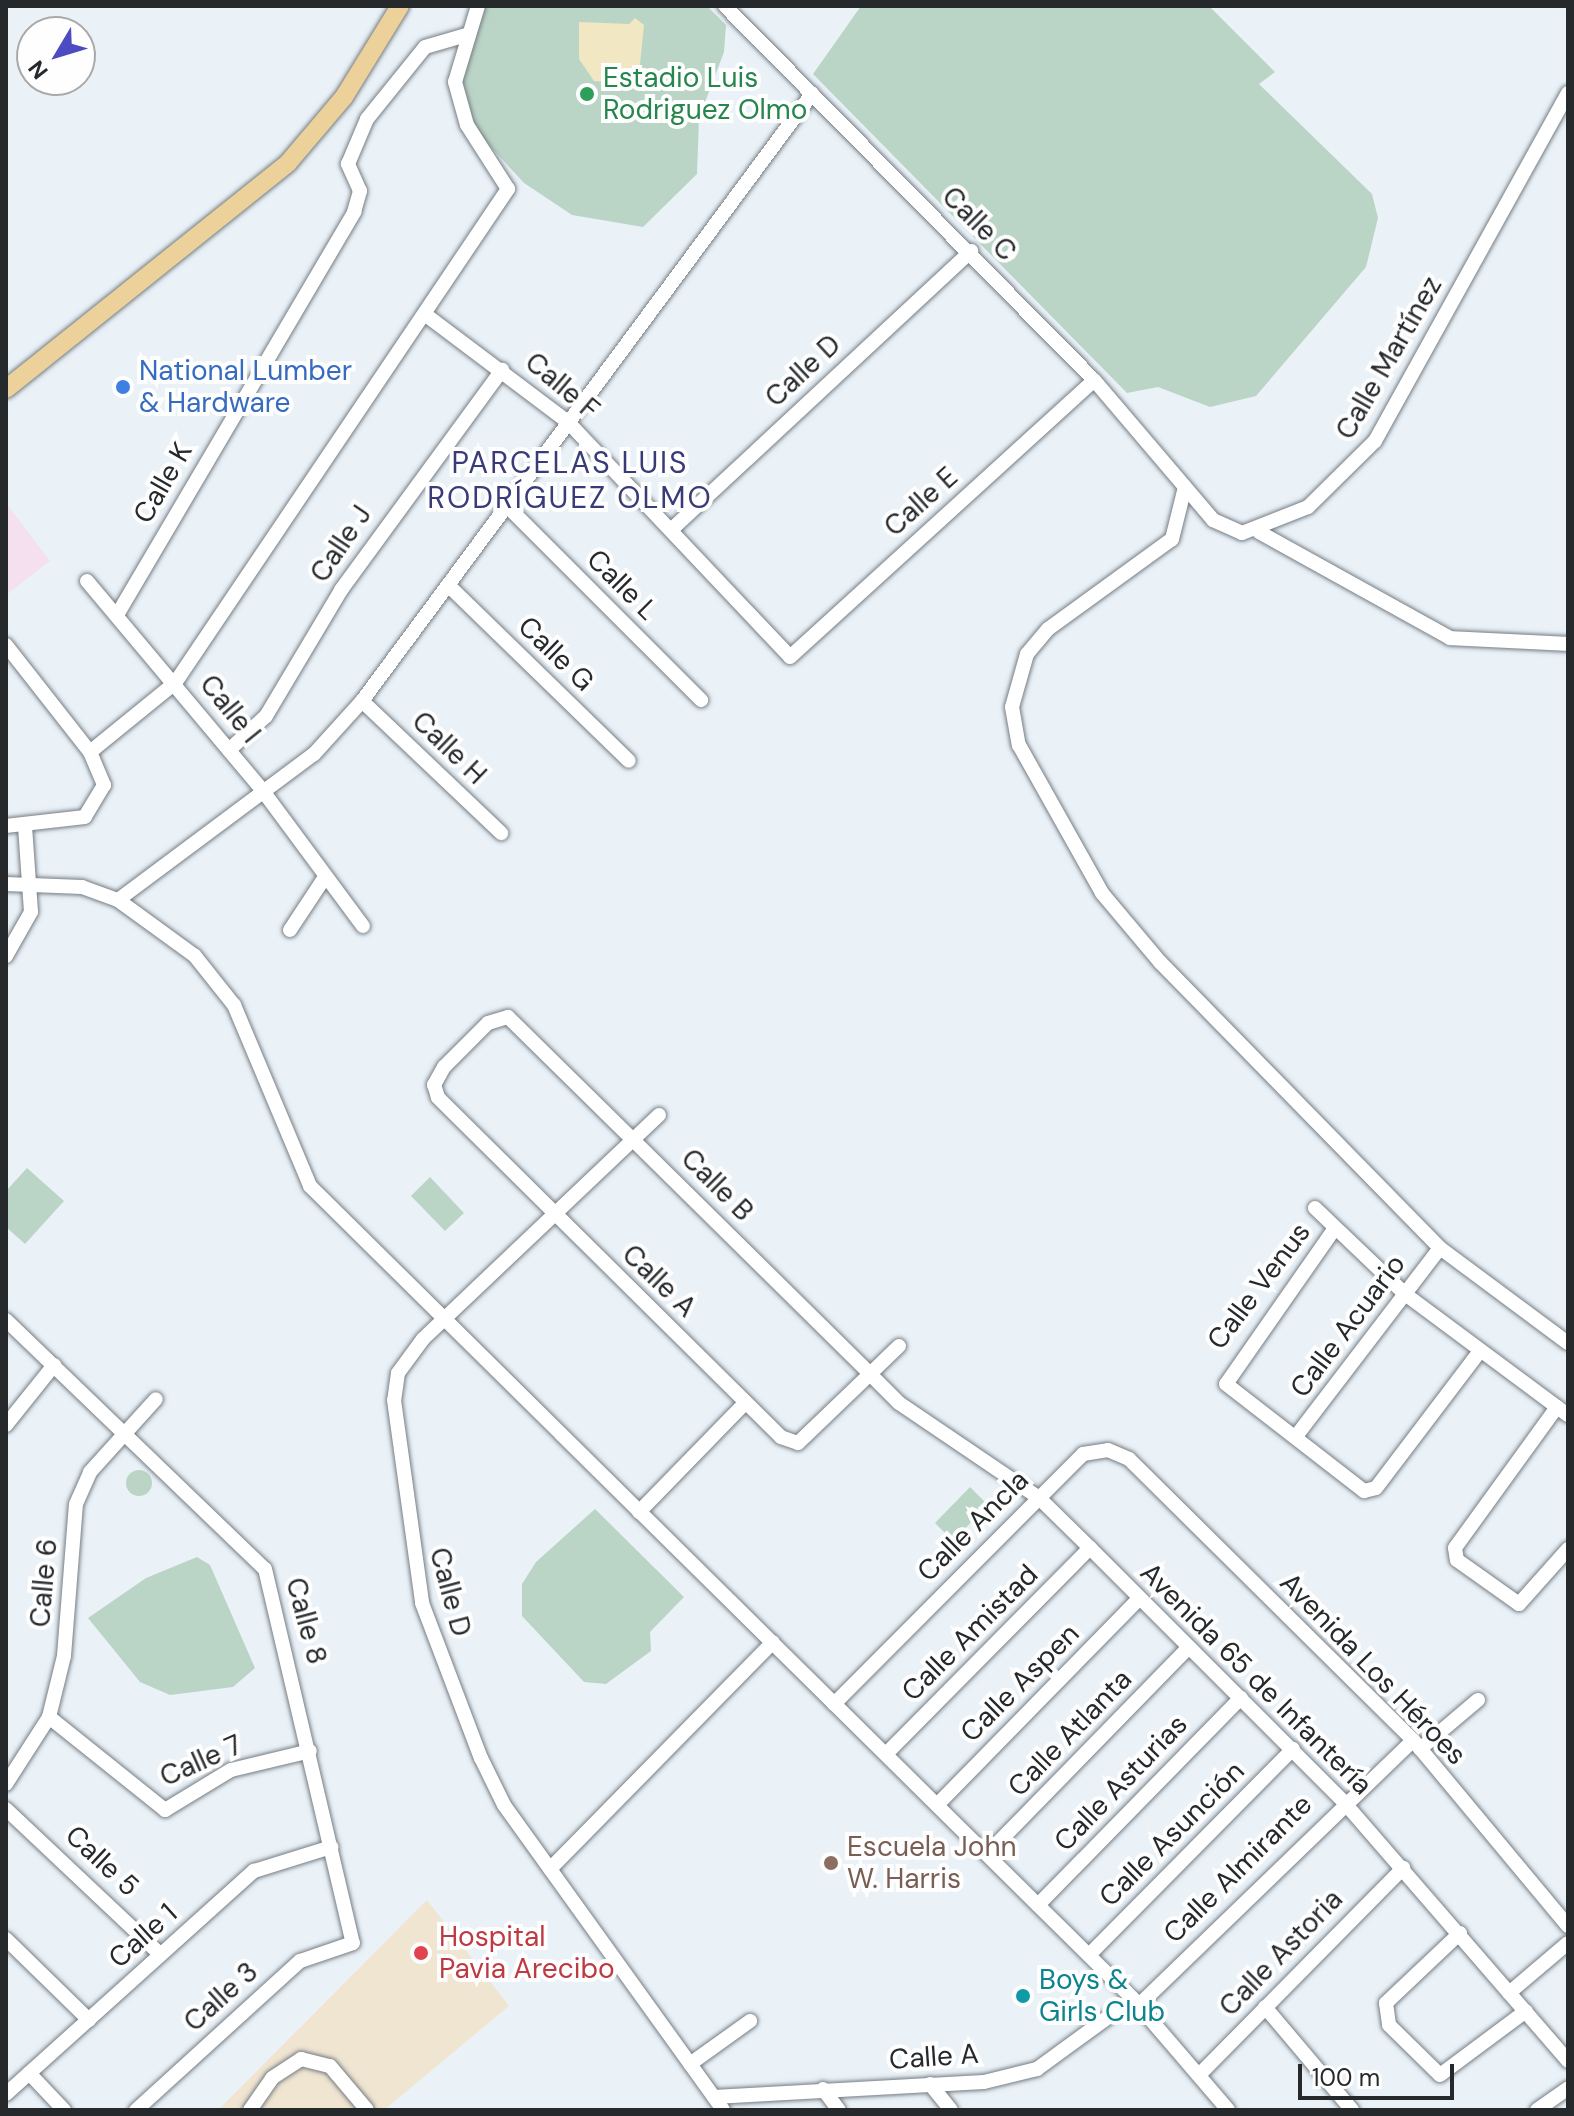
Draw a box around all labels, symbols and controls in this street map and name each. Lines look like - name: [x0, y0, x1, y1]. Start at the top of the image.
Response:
- north arrow: [16, 16, 96, 96]
- text: N: [22, 55, 55, 85]
- place label: Estadio Luis Rodriguez Olmo: [603, 61, 807, 127]
- marker: Estadio Luis Rodriguez Olmo: [578, 85, 596, 103]
- street label: Calle C: [935, 180, 1023, 268]
- street label: Calle Martínez: [1329, 271, 1449, 445]
- street label: Calle D: [758, 328, 848, 414]
- street label: Calle F: [518, 345, 606, 427]
- place label: National Lumber & Hardware: [139, 354, 352, 420]
- marker: National Lumber & Hardware: [114, 378, 132, 396]
- street label: Calle K: [127, 437, 199, 529]
- district label: PARCELAS LUIS RODRÍGUEZ OLMO: [427, 445, 713, 516]
- street label: Calle E: [877, 460, 965, 544]
- street label: Calle J: [303, 499, 379, 589]
- street label: Calle L: [580, 543, 664, 627]
- street label: Calle G: [511, 610, 601, 698]
- street label: Calle I: [192, 668, 268, 750]
- street label: Calle H: [405, 705, 493, 791]
- street label: Calle B: [674, 1142, 760, 1228]
- street label: Calle Venus: [1200, 1216, 1318, 1356]
- street label: Calle A: [615, 1238, 703, 1324]
- street label: Calle Acuario: [1283, 1248, 1413, 1404]
- street label: Calle Ancla: [910, 1463, 1036, 1589]
- street label: Calle 6: [23, 1537, 65, 1629]
- street label: Calle D: [422, 1544, 478, 1640]
- street label: Avenida 65 de Infantería: [1133, 1556, 1379, 1802]
- street label: Calle Amistad: [895, 1558, 1045, 1708]
- street label: Avenida Los Héroes: [1273, 1566, 1473, 1772]
- street label: Calle 8: [278, 1574, 334, 1668]
- street label: Calle Aspen: [954, 1617, 1086, 1749]
- street label: Calle Atlanta: [1001, 1663, 1139, 1803]
- street label: Calle Asturias: [1048, 1708, 1194, 1858]
- street label: Calle 7: [155, 1728, 247, 1794]
- street label: Calle Asunción: [1092, 1754, 1252, 1914]
- street label: Calle Almirante: [1157, 1788, 1319, 1950]
- street label: Calle 5: [58, 1819, 146, 1903]
- place label: Escuela John W. Harris: [847, 1830, 1017, 1896]
- marker: Escuela John W. Harris: [822, 1854, 840, 1872]
- street label: Calle Astoria: [1212, 1883, 1350, 2023]
- street label: Calle 1: [102, 1897, 184, 1975]
- place label: Hospital Pavia Arecibo: [439, 1920, 615, 1986]
- marker: Hospital Pavia Arecibo: [410, 1942, 432, 1964]
- street label: Calle 3: [177, 1955, 265, 2039]
- place label: Boys & Girls Club: [1039, 1963, 1165, 2029]
- marker: Boys & Girls Club: [1014, 1987, 1032, 2005]
- street label: Calle A: [888, 2037, 980, 2077]
- scale bar: [1302, 2048, 1458, 2098]
- text: 100 m: [1312, 2062, 1380, 2093]

